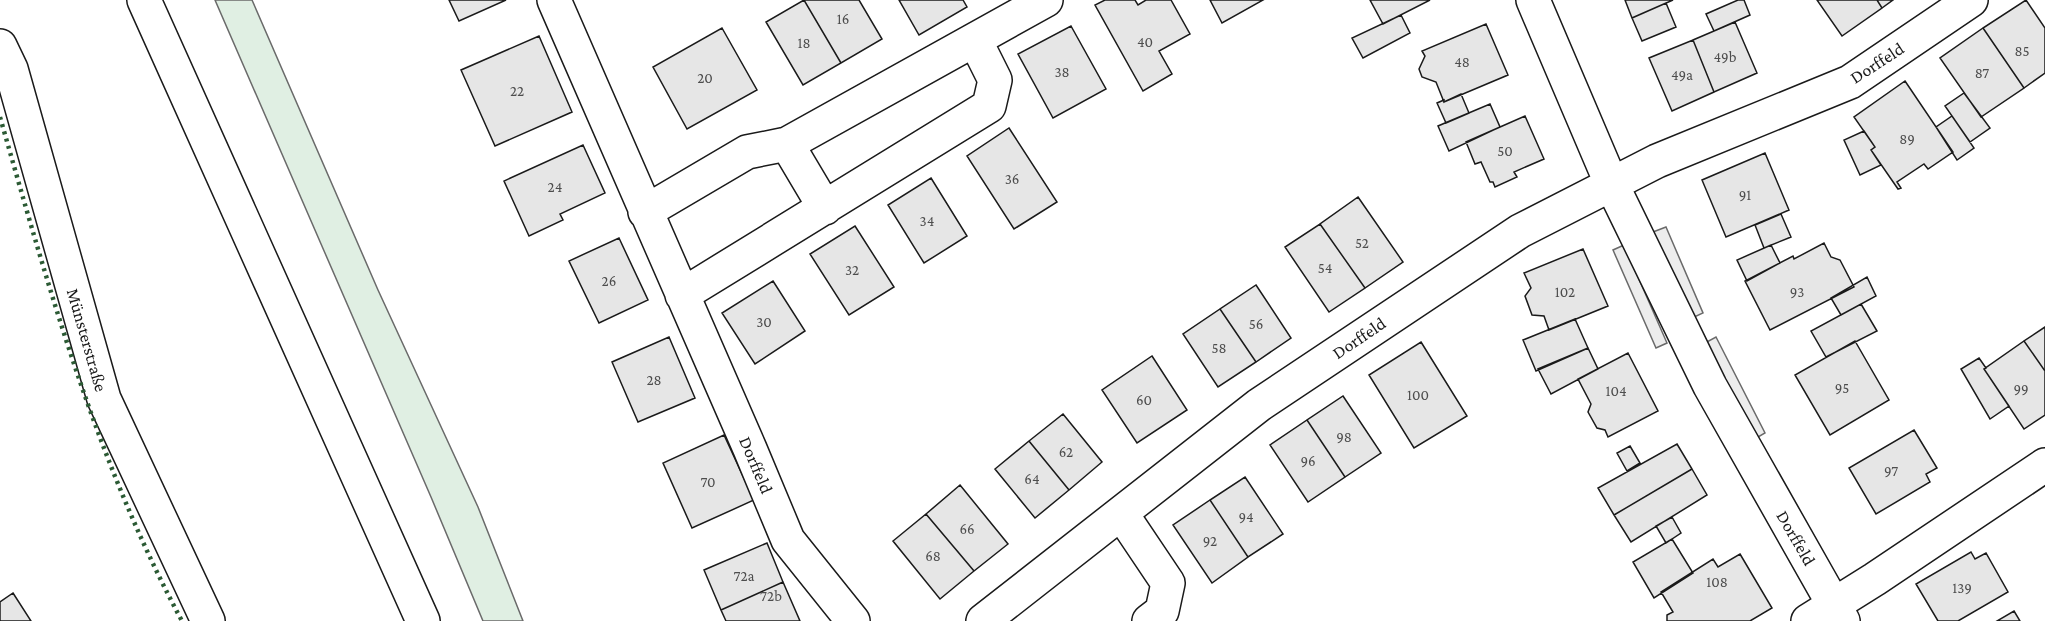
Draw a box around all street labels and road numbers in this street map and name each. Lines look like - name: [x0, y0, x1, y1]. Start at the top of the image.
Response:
- street label: Dorffeld: [1846, 38, 1908, 88]
- street label: Münsterstraße: [63, 286, 111, 394]
- street label: Dorffeld: [1329, 313, 1390, 363]
- street label: Dorffeld: [735, 433, 777, 497]
- street label: Dorffeld: [1772, 507, 1820, 569]

